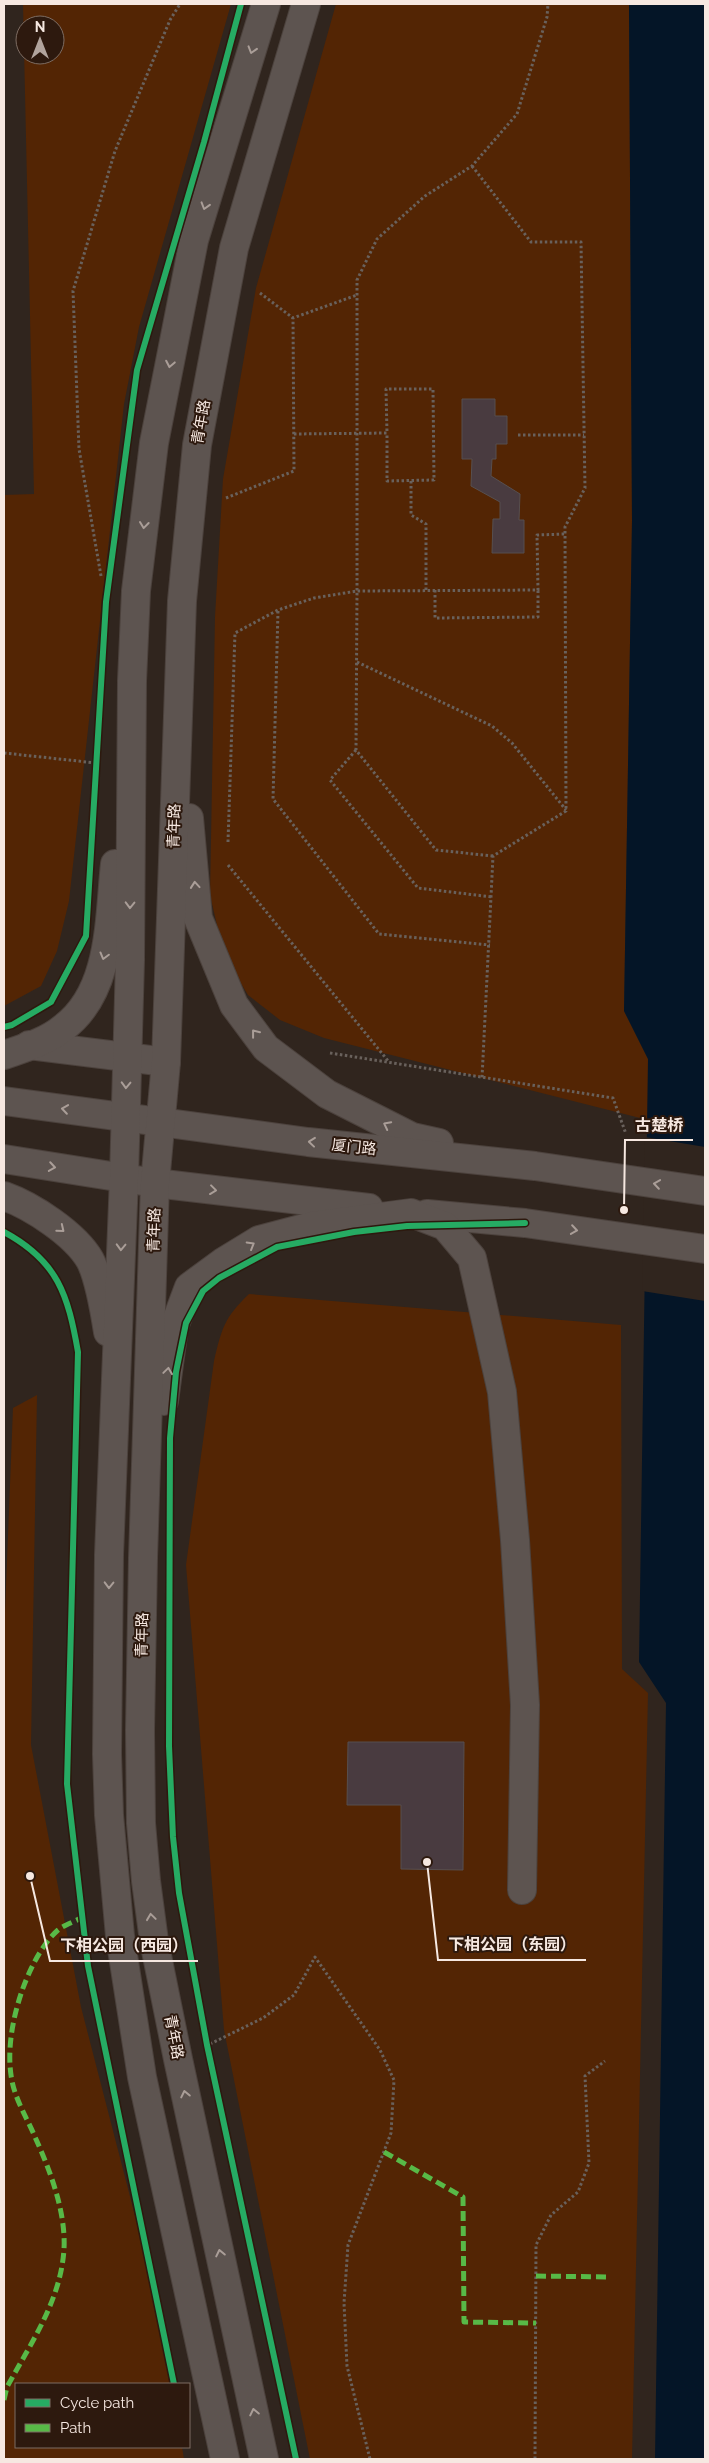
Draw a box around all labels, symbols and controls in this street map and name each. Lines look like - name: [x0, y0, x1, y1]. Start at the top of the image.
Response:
- north arrow: [15, 15, 65, 65]
- text: N: [35, 19, 45, 35]
- one-way arrow: [248, 46, 258, 54]
- one-way arrow: [200, 201, 210, 210]
- one-way arrow: [165, 360, 176, 369]
- street label: 青年路: [188, 398, 214, 446]
- one-way arrow: [139, 521, 150, 529]
- street label: 青年路: [164, 803, 184, 849]
- one-way arrow: [189, 881, 200, 889]
- one-way arrow: [125, 902, 135, 909]
- one-way arrow: [99, 951, 110, 960]
- one-way arrow: [252, 1029, 261, 1039]
- one-way arrow: [121, 1082, 131, 1089]
- one-way arrow: [60, 1105, 69, 1115]
- callout: 古楚桥: [625, 1109, 693, 1140]
- text: 古楚桥: [635, 1116, 684, 1135]
- one-way arrow: [384, 1121, 393, 1131]
- street label: 厦门路: [331, 1136, 377, 1158]
- one-way arrow: [308, 1137, 316, 1148]
- one-way arrow: [48, 1161, 56, 1171]
- one-way arrow: [653, 1179, 661, 1190]
- one-way arrow: [209, 1184, 217, 1195]
- street label: 青年路: [144, 1207, 164, 1253]
- one-way arrow: [55, 1223, 64, 1232]
- one-way arrow: [570, 1224, 578, 1235]
- one-way arrow: [246, 1241, 255, 1251]
- one-way arrow: [116, 1244, 127, 1252]
- one-way arrow: [162, 1367, 173, 1375]
- one-way arrow: [104, 1581, 114, 1589]
- street label: 青年路: [133, 1612, 151, 1658]
- one-way arrow: [146, 1913, 157, 1921]
- callout: 下相公园（东园）: [438, 1929, 586, 1960]
- callout: 下相公园（西园）: [50, 1930, 198, 1961]
- text: 下相公园（东园）: [448, 1935, 576, 1954]
- text: 下相公园（西园）: [60, 1936, 188, 1955]
- street label: 青年路: [161, 2013, 187, 2061]
- one-way arrow: [181, 2089, 191, 2098]
- one-way arrow: [215, 2248, 225, 2257]
- legend: [15, 2383, 190, 2448]
- text: Cycle path: [60, 2394, 134, 2412]
- one-way arrow: [249, 2407, 260, 2416]
- text: Path: [60, 2419, 91, 2437]

